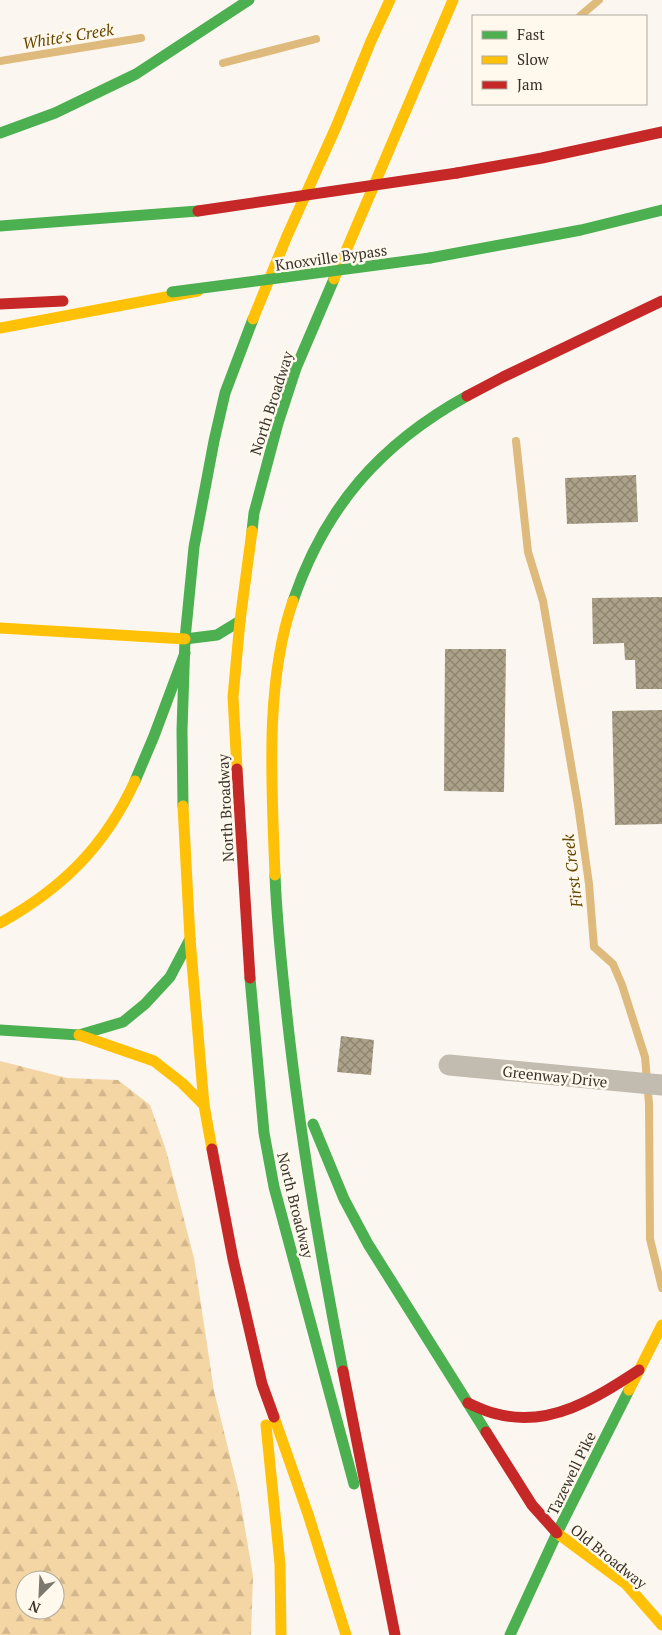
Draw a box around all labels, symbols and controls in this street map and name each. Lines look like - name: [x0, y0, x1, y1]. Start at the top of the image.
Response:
- legend: [472, 15, 647, 105]
- water label: White's Creek: [21, 18, 116, 54]
- text: Fast: [517, 24, 545, 44]
- text: Slow: [517, 49, 550, 69]
- text: Jam: [517, 74, 543, 94]
- street label: Knoxville Bypass: [274, 239, 388, 275]
- street label: North Broadway: [245, 348, 297, 458]
- street label: North Broadway: [212, 753, 238, 863]
- water label: First Creek: [557, 833, 588, 910]
- street label: Greenway Drive: [501, 1061, 609, 1091]
- street label: North Broadway: [273, 1150, 319, 1260]
- street label: Tazewell Pike: [542, 1428, 600, 1518]
- street label: Old Broadway: [567, 1519, 652, 1593]
- north arrow: [15, 1570, 65, 1620]
- text: N: [25, 1596, 43, 1618]

